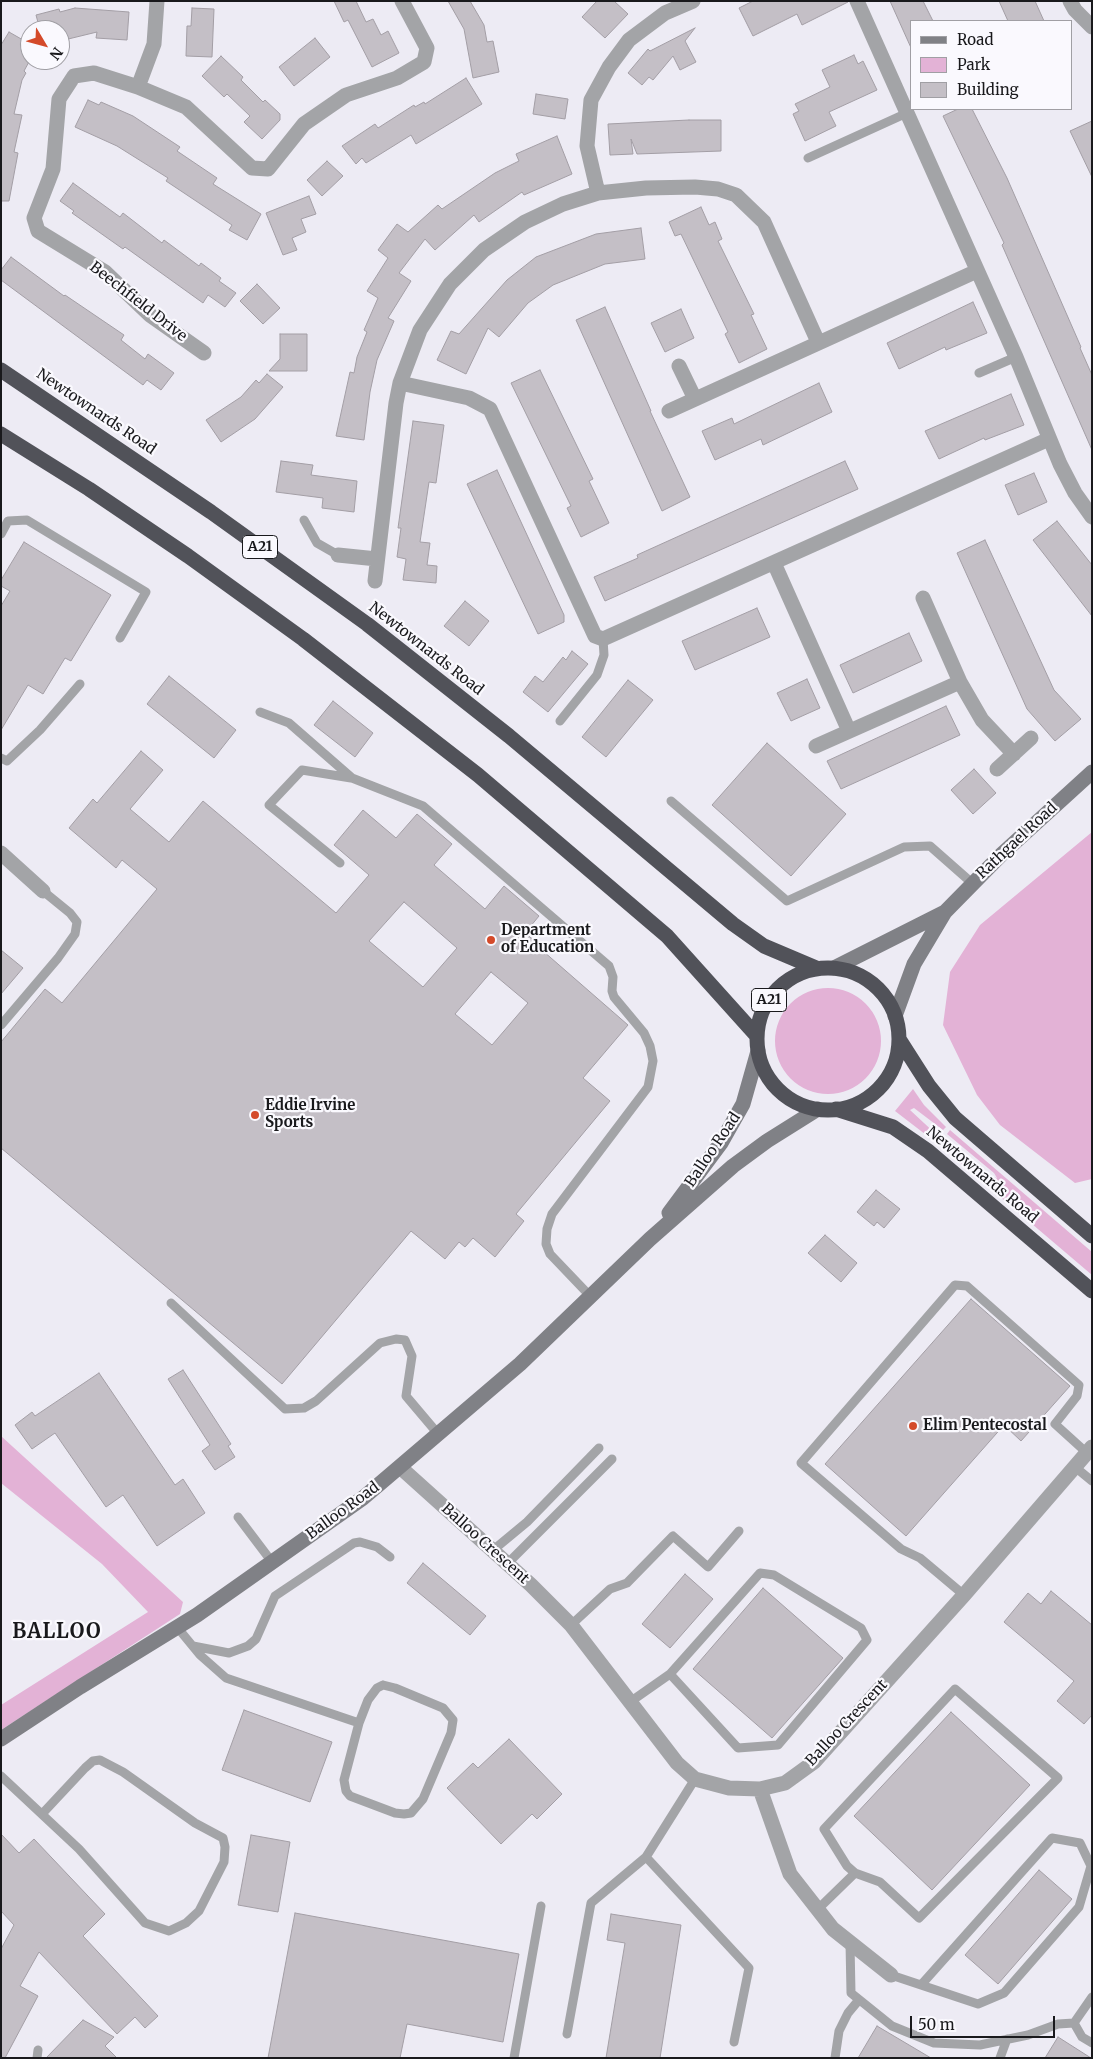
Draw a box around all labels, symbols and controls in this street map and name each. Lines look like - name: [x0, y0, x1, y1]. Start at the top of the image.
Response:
- north arrow: [20, 20, 70, 70]
- legend: [910, 20, 1073, 110]
- text: Road: [957, 30, 993, 49]
- text: N: [46, 44, 67, 63]
- text: Park: [957, 55, 990, 74]
- text: Building: [957, 80, 1019, 99]
- street label: Beechfield Drive: [86, 258, 190, 346]
- street label: Newtownards Road: [33, 365, 159, 459]
- road number: A21: [242, 536, 278, 558]
- street label: Newtownards Road: [365, 599, 487, 699]
- street label: Rathgael Road: [973, 799, 1061, 883]
- place label: Department of Education: [501, 922, 594, 957]
- marker: Department of Education: [485, 934, 497, 946]
- road number: A21: [752, 988, 786, 1012]
- place label: Eddie Irvine Sports: [265, 1097, 355, 1132]
- marker: Eddie Irvine Sports: [249, 1109, 261, 1121]
- street label: Balloo Road: [682, 1109, 744, 1191]
- street label: Newtownards Road: [922, 1123, 1042, 1227]
- place label: Elim Pentecostal: [923, 1417, 1047, 1435]
- marker: Elim Pentecostal: [907, 1420, 919, 1432]
- street label: Balloo Road: [303, 1479, 383, 1543]
- street label: Balloo Crescent: [438, 1500, 532, 1588]
- district label: BALLOO: [12, 1620, 102, 1644]
- street label: Balloo Crescent: [802, 1676, 892, 1770]
- scale bar: [913, 2006, 1058, 2038]
- text: 50 m: [918, 2015, 955, 2034]

